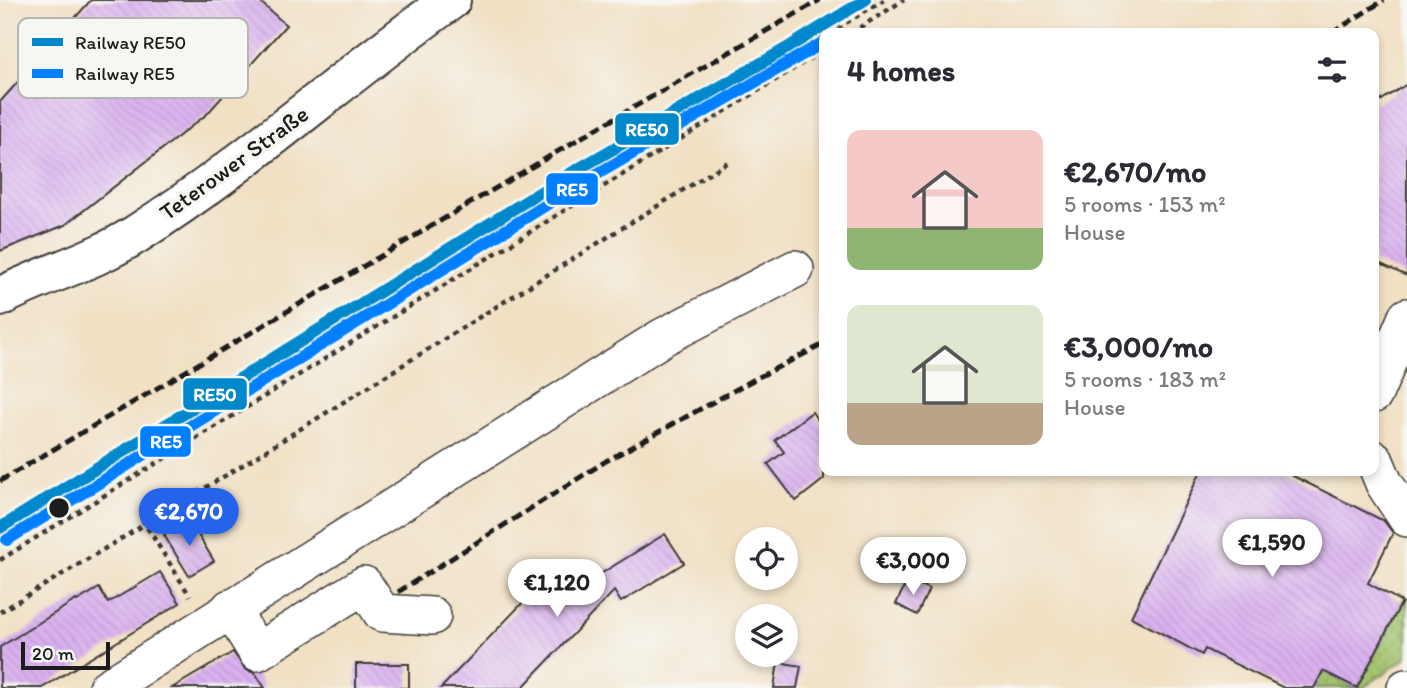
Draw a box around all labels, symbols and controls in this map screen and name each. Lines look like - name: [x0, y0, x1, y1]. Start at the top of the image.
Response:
- legend: [18, 18, 248, 98]
- text: Railway RE50: [75, 31, 186, 54]
- icon: filters: [1313, 51, 1351, 89]
- text: 4 homes: [847, 52, 955, 89]
- text: Railway RE5: [75, 62, 175, 85]
- street label: Teterower Straße: [154, 99, 314, 226]
- line badge: RE50: [614, 112, 680, 146]
- text: RE50: [625, 118, 669, 141]
- text: €2,670/mo: [1064, 153, 1206, 190]
- icon: home: [903, 158, 987, 242]
- line badge: RE5: [545, 172, 599, 206]
- text: RE5: [556, 178, 588, 201]
- text: 5 rooms · 153 m²: [1064, 190, 1226, 218]
- text: House: [1064, 218, 1126, 246]
- text: €3,000/mo: [1064, 328, 1213, 365]
- icon: home: [903, 333, 987, 417]
- text: 5 rooms · 183 m²: [1064, 365, 1226, 393]
- line badge: RE50: [182, 377, 248, 411]
- text: RE50: [193, 383, 237, 406]
- text: House: [1064, 393, 1126, 421]
- line badge: RE5: [139, 425, 192, 458]
- text: RE5: [150, 430, 182, 453]
- pin: €2,670: [132, 489, 246, 548]
- unlabelled marker: [47, 496, 71, 520]
- text: €2,670: [155, 497, 223, 525]
- pin: €1,590: [1215, 520, 1329, 579]
- map controls: [735, 527, 798, 667]
- button: locate: [735, 527, 798, 590]
- text: €1,590: [1238, 528, 1306, 556]
- pin: €3,000: [856, 538, 970, 597]
- text: €3,000: [876, 546, 950, 574]
- pin: €1,120: [500, 560, 614, 619]
- text: €1,120: [524, 568, 590, 596]
- button: layers: [735, 604, 798, 667]
- scale bar: [21, 639, 110, 671]
- text: 20 m: [32, 642, 74, 665]

